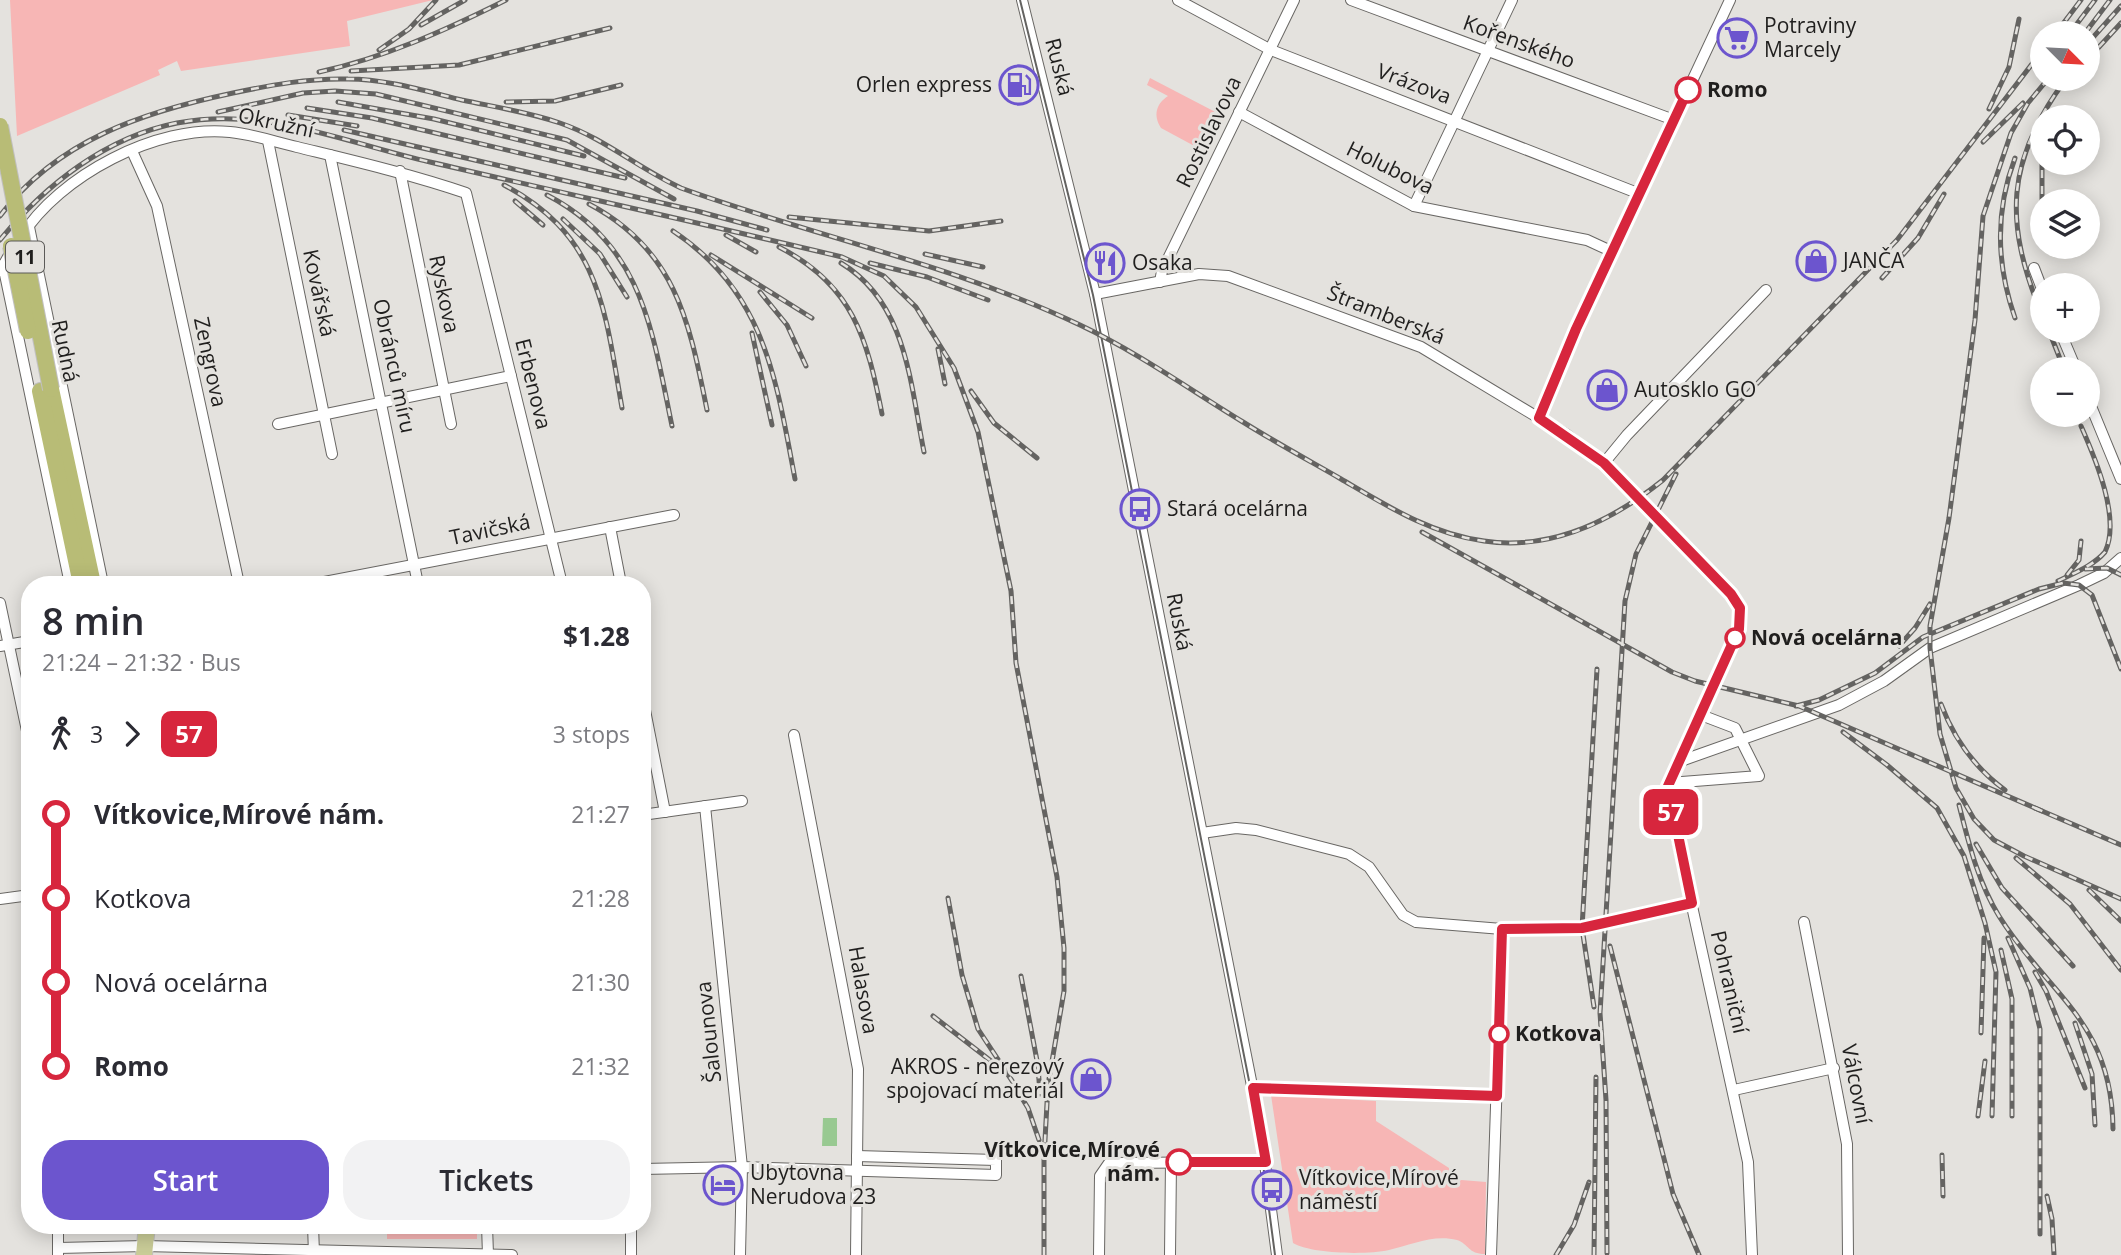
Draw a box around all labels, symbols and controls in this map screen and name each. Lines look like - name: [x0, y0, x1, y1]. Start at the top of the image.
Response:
- street label: Kořenského: [1460, 8, 1579, 74]
- place label: Potraviny Marcely: [1764, 11, 1857, 63]
- supermarket icon: Potraviny Marcely: [1716, 17, 1758, 59]
- north arrow: [2030, 21, 2100, 91]
- map controls: [2030, 21, 2100, 427]
- street label: Ruská: [1039, 35, 1081, 99]
- street label: Vrázova: [1373, 56, 1456, 110]
- fuel station icon: Orlen express: [998, 64, 1040, 106]
- place label: Orlen express: [856, 70, 992, 98]
- street label: Rostislavova: [1169, 71, 1247, 192]
- place label: Romo: [1707, 75, 1768, 103]
- marker: Romo: [1675, 77, 1701, 103]
- street label: Okružní: [236, 100, 317, 144]
- button: locate: [2030, 105, 2100, 175]
- street label: Holubova: [1342, 134, 1439, 200]
- button: layers: [2030, 189, 2100, 259]
- shop icon: JANČA: [1795, 240, 1837, 282]
- road number: 11: [6, 242, 44, 272]
- restaurant icon: Osaka: [1084, 242, 1126, 284]
- street label: Kovářská: [297, 246, 343, 339]
- place label: JANČA: [1841, 246, 1905, 274]
- place label: Osaka: [1132, 248, 1193, 276]
- street label: Ryskova: [423, 252, 467, 336]
- button: +: [2030, 273, 2100, 343]
- street label: Štramberská: [1323, 278, 1449, 350]
- street label: Obránců míru: [367, 296, 423, 436]
- street label: Zengrova: [188, 314, 234, 409]
- street label: Rudná: [46, 317, 86, 385]
- street label: Erbenova: [509, 335, 559, 432]
- button: −: [2030, 357, 2100, 427]
- shop icon: Autosklo GO: [1586, 369, 1628, 411]
- place label: Autosklo GO: [1634, 375, 1756, 403]
- bus stop icon: Stará ocelárna: [1119, 488, 1161, 530]
- place label: Stará ocelárna: [1167, 494, 1308, 522]
- street label: Tavičská: [447, 507, 533, 551]
- street label: Ruská: [1161, 590, 1199, 653]
- text: 8 min: [42, 594, 145, 646]
- text: $1.28: [563, 618, 630, 654]
- place label: Nová ocelárna: [1751, 623, 1902, 651]
- marker: Nová ocelárna: [1725, 628, 1745, 648]
- text: 21:24 – 21:32 · Bus: [42, 646, 241, 678]
- icon: walk: [42, 715, 80, 753]
- icon: forward: [113, 715, 151, 753]
- text: 57: [175, 717, 203, 750]
- text: 3: [90, 718, 103, 750]
- text: 3 stops: [553, 718, 630, 750]
- line badge: 57: [1640, 789, 1702, 835]
- text: 57: [1657, 795, 1685, 828]
- text: Vítkovice,Mírové nám.: [94, 796, 384, 832]
- text: 21:27: [571, 798, 630, 830]
- text: Kotkova: [94, 880, 192, 916]
- text: 21:28: [571, 882, 630, 914]
- street label: Pohraniční: [1705, 928, 1756, 1037]
- street label: Halasova: [842, 944, 885, 1036]
- text: Nová ocelárna: [94, 964, 268, 1000]
- text: 21:30: [571, 966, 630, 998]
- street label: Šalounova: [689, 980, 727, 1084]
- place label: Kotkova: [1515, 1019, 1602, 1047]
- marker: Kotkova: [1489, 1024, 1509, 1044]
- street label: Válcovní: [1836, 1041, 1879, 1127]
- text: Romo: [94, 1048, 169, 1084]
- text: 21:32: [571, 1050, 630, 1082]
- place label: AKROS - nerezový spojovací materiál: [886, 1052, 1064, 1104]
- shop icon: AKROS - nerezový spojovací materiál: [1070, 1058, 1112, 1100]
- place label: Vítkovice,Mírové nám.: [984, 1135, 1160, 1187]
- button: Start: [42, 1140, 329, 1220]
- button: Tickets: [343, 1140, 630, 1220]
- marker: Vítkovice,Mírové nám.: [1166, 1149, 1192, 1175]
- place label: Ubytovna Nerudova 23: [750, 1158, 876, 1210]
- place label: Vítkovice,Mírové náměstí: [1299, 1163, 1459, 1215]
- hotel icon: Ubytovna Nerudova 23: [702, 1164, 744, 1206]
- bus stop icon: Vítkovice,Mírové náměstí: [1251, 1169, 1293, 1211]

